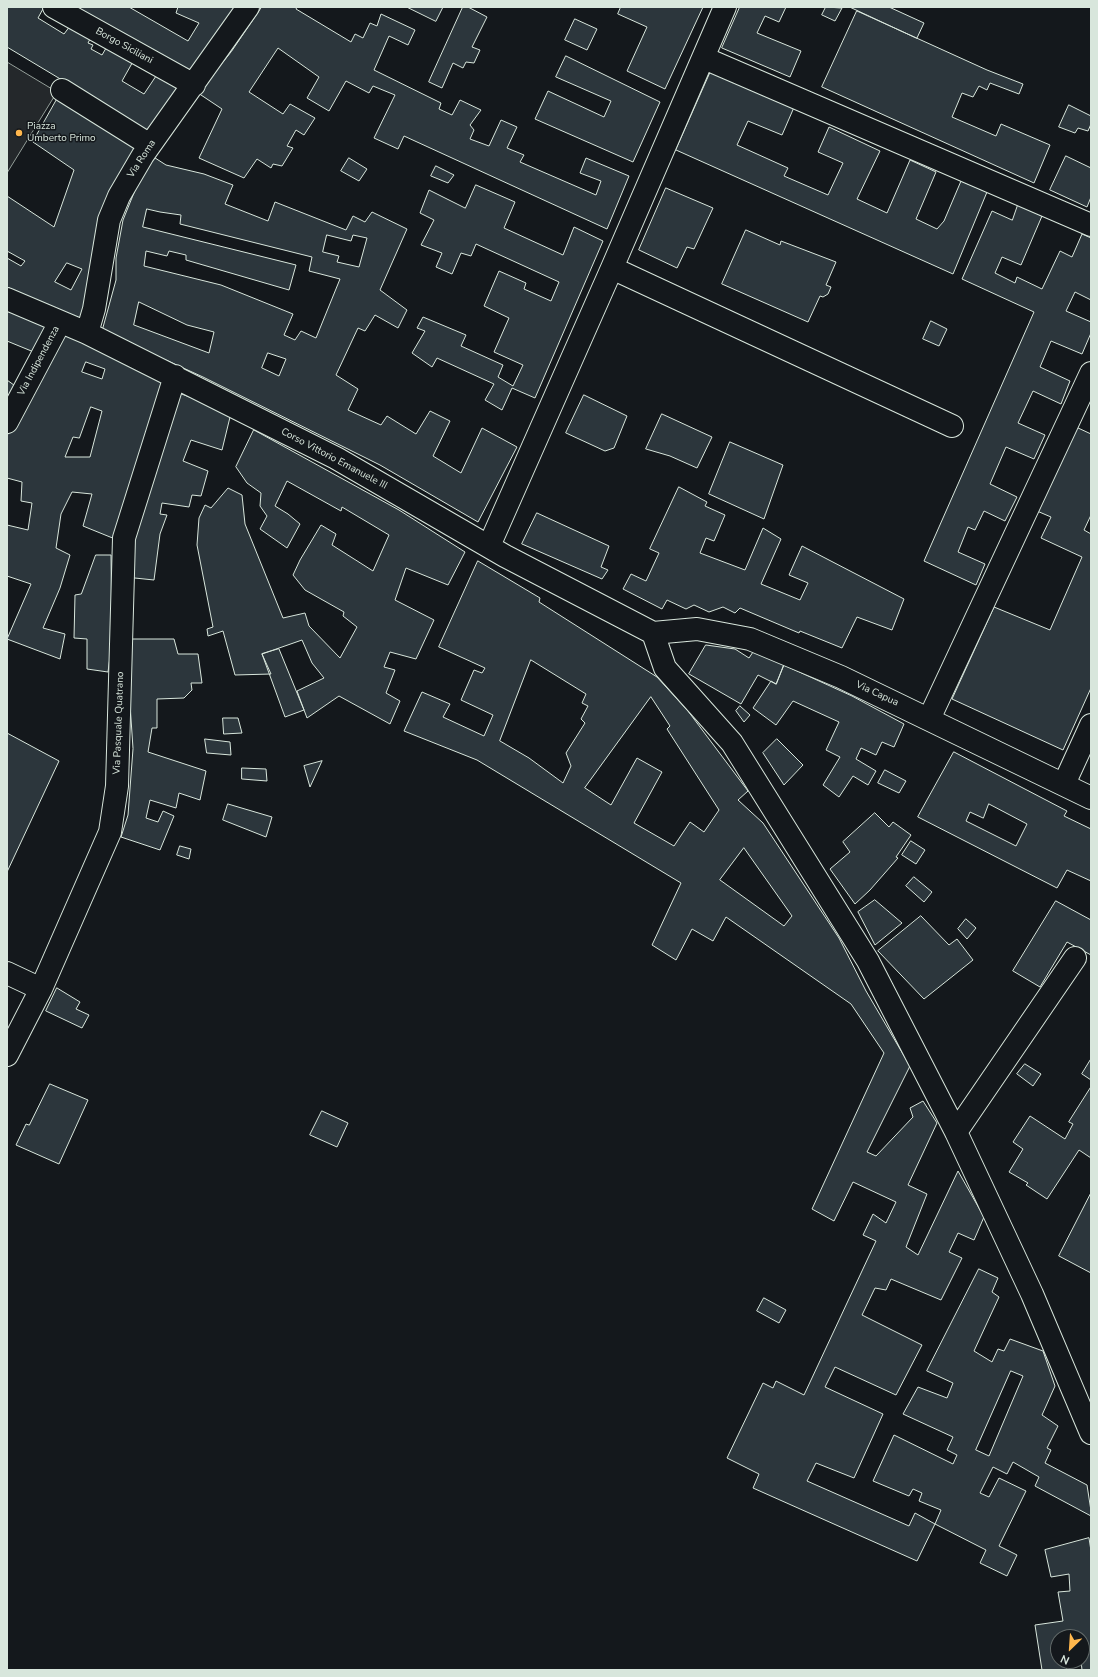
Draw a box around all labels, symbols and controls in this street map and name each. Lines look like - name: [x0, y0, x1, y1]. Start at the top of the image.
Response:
- street label: Borgo Siciliani: [93, 25, 155, 67]
- place label: Piazza Umberto Primo: [27, 121, 96, 144]
- marker: Piazza Umberto Primo: [14, 128, 24, 138]
- street label: Via Roma: [125, 138, 159, 180]
- street label: Via Indipendenza: [16, 324, 62, 398]
- street label: Corso Vittorio Emanuele III: [279, 426, 389, 492]
- street label: Via Pasquale Quatrano: [111, 671, 127, 775]
- street label: Via Capua: [854, 679, 900, 709]
- north arrow: [1050, 1629, 1090, 1669]
- text: N: [1058, 1651, 1072, 1668]

